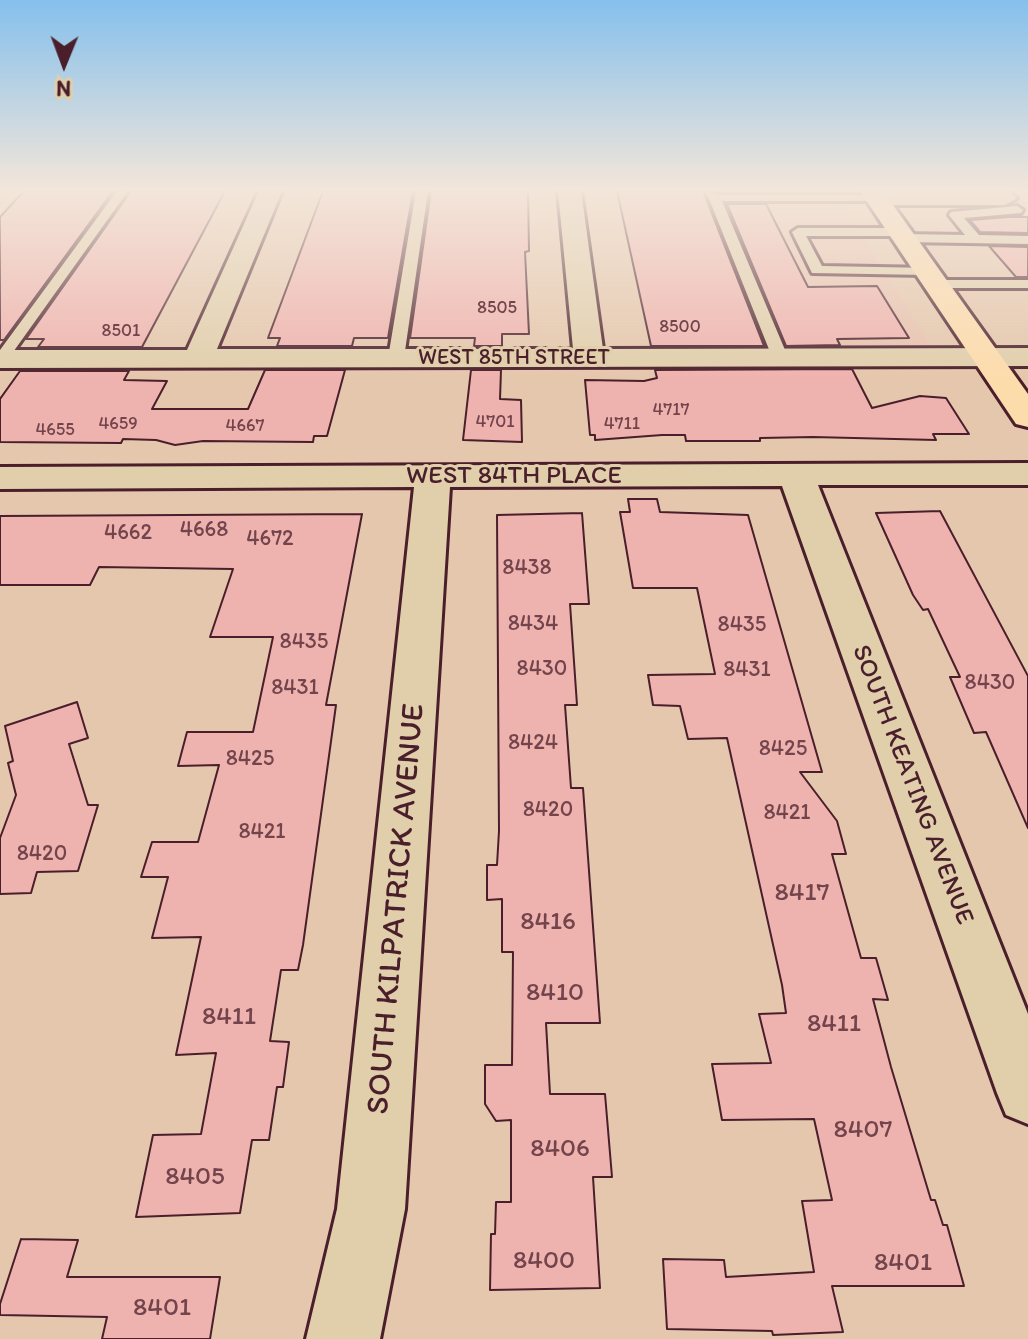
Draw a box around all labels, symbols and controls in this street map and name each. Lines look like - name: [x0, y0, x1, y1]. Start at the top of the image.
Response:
- north arrow: [24, 24, 104, 104]
- text: N: [56, 75, 71, 102]
- house number: 8505: [477, 297, 517, 319]
- house number: 8500: [659, 316, 701, 338]
- house number: 8501: [102, 320, 140, 342]
- street label: WEST 85TH STREET: [418, 345, 610, 371]
- house number: 4717: [652, 399, 690, 421]
- house number: 4701: [475, 411, 515, 433]
- house number: 4659: [98, 413, 138, 435]
- house number: 4711: [604, 413, 640, 435]
- house number: 4667: [226, 415, 264, 437]
- house number: 4655: [35, 419, 75, 441]
- street label: WEST 84TH PLACE: [406, 460, 622, 492]
- house number: 4668: [180, 517, 228, 543]
- house number: 4662: [104, 520, 152, 546]
- house number: 4672: [246, 526, 294, 552]
- house number: 8438: [502, 555, 552, 581]
- house number: 8434: [508, 611, 558, 637]
- house number: 8435: [718, 612, 766, 638]
- house number: 8435: [280, 629, 328, 655]
- street label: SOUTH KEATING AVENUE: [844, 641, 980, 929]
- house number: 8430: [517, 656, 567, 682]
- house number: 8431: [723, 657, 771, 683]
- house number: 8430: [965, 670, 1015, 696]
- house number: 8431: [271, 675, 319, 701]
- street label: SOUTH KILPATRICK AVENUE: [360, 702, 434, 1116]
- house number: 8424: [508, 730, 558, 756]
- house number: 8425: [759, 736, 807, 762]
- house number: 8425: [226, 746, 274, 772]
- house number: 8420: [523, 797, 573, 823]
- house number: 8421: [763, 800, 811, 826]
- house number: 8421: [238, 819, 286, 845]
- house number: 8420: [17, 841, 67, 867]
- house number: 8417: [775, 877, 829, 909]
- house number: 8416: [520, 906, 576, 938]
- house number: 8410: [526, 977, 584, 1009]
- house number: 8411: [202, 1001, 256, 1033]
- house number: 8411: [807, 1008, 861, 1040]
- house number: 8407: [834, 1114, 892, 1146]
- house number: 8406: [530, 1133, 590, 1165]
- house number: 8405: [165, 1161, 225, 1193]
- house number: 8400: [513, 1245, 575, 1277]
- house number: 8401: [874, 1247, 932, 1279]
- house number: 8401: [133, 1292, 191, 1324]

